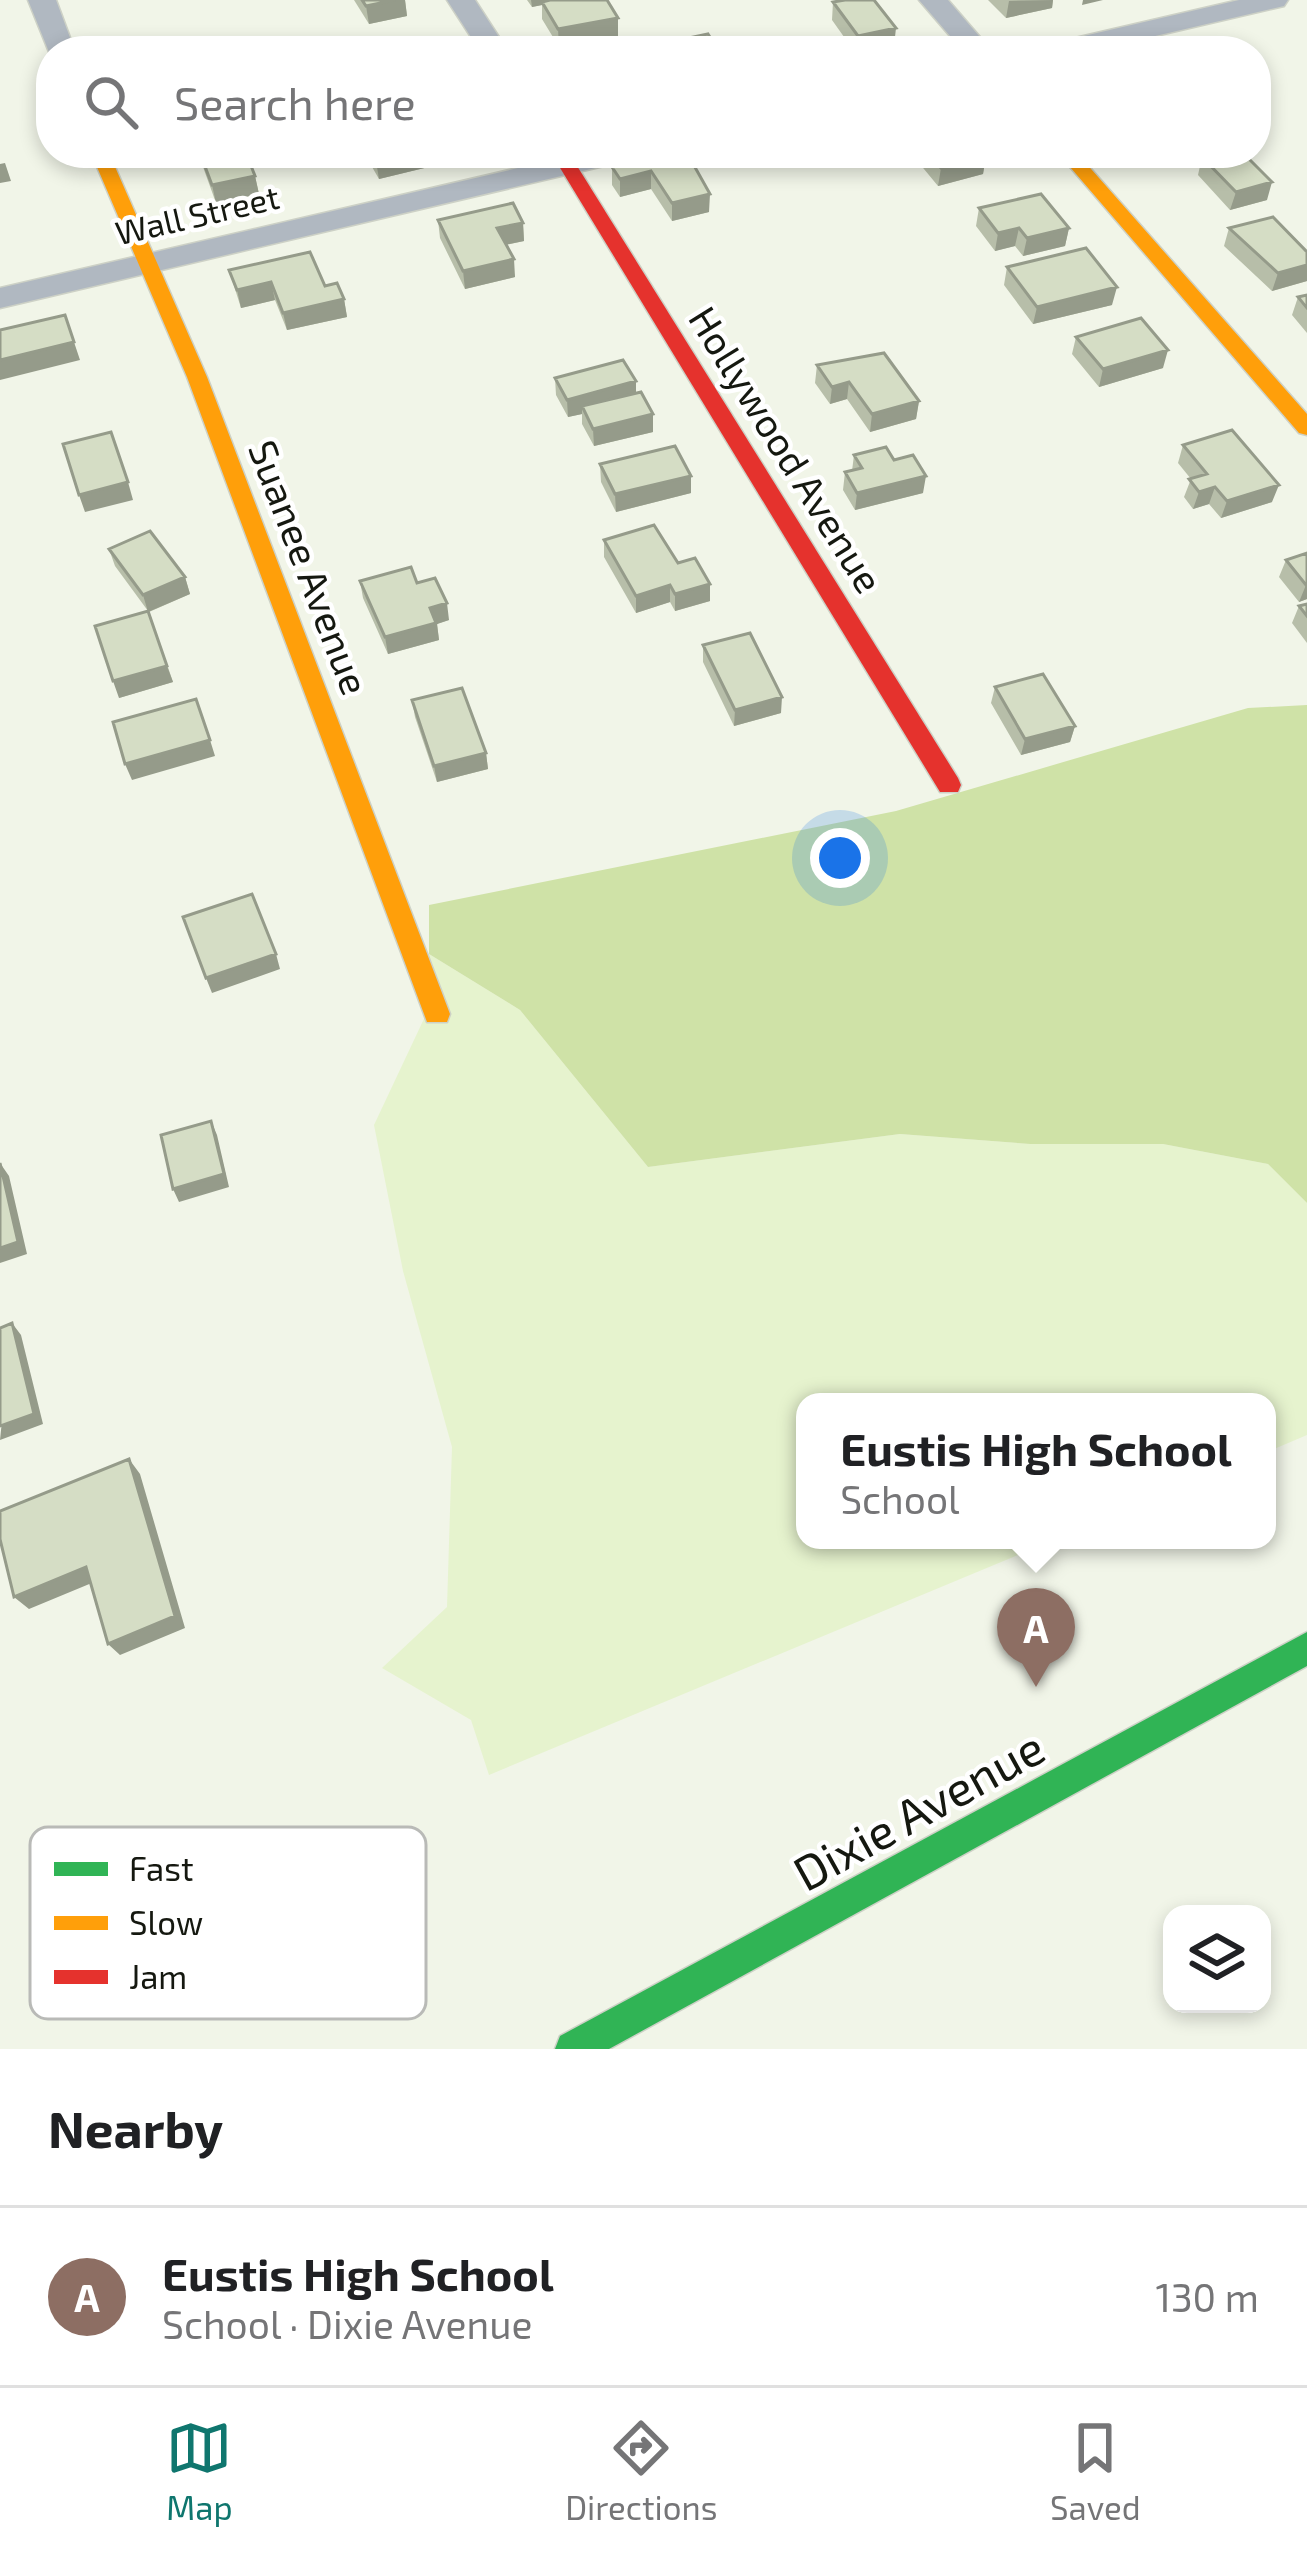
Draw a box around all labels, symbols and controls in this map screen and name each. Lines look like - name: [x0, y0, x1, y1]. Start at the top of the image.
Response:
- search box: [36, 36, 1271, 168]
- icon: search: [78, 69, 144, 135]
- text: Search here: [174, 75, 416, 129]
- street label: Wall Street: [111, 176, 283, 252]
- street label: Hollywood Avenue: [680, 297, 894, 601]
- street label: Suanee Avenue: [240, 433, 380, 701]
- your location: [810, 828, 870, 888]
- popup: [796, 1393, 1276, 1549]
- text: Eustis High School: [840, 1421, 1232, 1475]
- text: School: [840, 1475, 960, 1522]
- pin: A: [997, 1588, 1075, 1687]
- street label: Dixie Avenue: [783, 1716, 1053, 1902]
- legend: [30, 1827, 426, 2019]
- text: Fast: [129, 1848, 193, 1888]
- text: Slow: [129, 1902, 203, 1942]
- map controls: [1163, 1905, 1271, 2013]
- button: layers: [1163, 1905, 1271, 2013]
- text: Jam: [129, 1956, 187, 1996]
- text: Nearby: [48, 2097, 223, 2158]
- text: Eustis High School: [162, 2246, 554, 2300]
- text: A: [74, 2273, 100, 2320]
- text: 130 m: [1155, 2273, 1259, 2320]
- text: School · Dixie Avenue: [162, 2300, 532, 2347]
- tab: Map: [166, 2415, 233, 2527]
- tab: Directions: [565, 2415, 717, 2527]
- tab: Saved: [1050, 2415, 1141, 2527]

